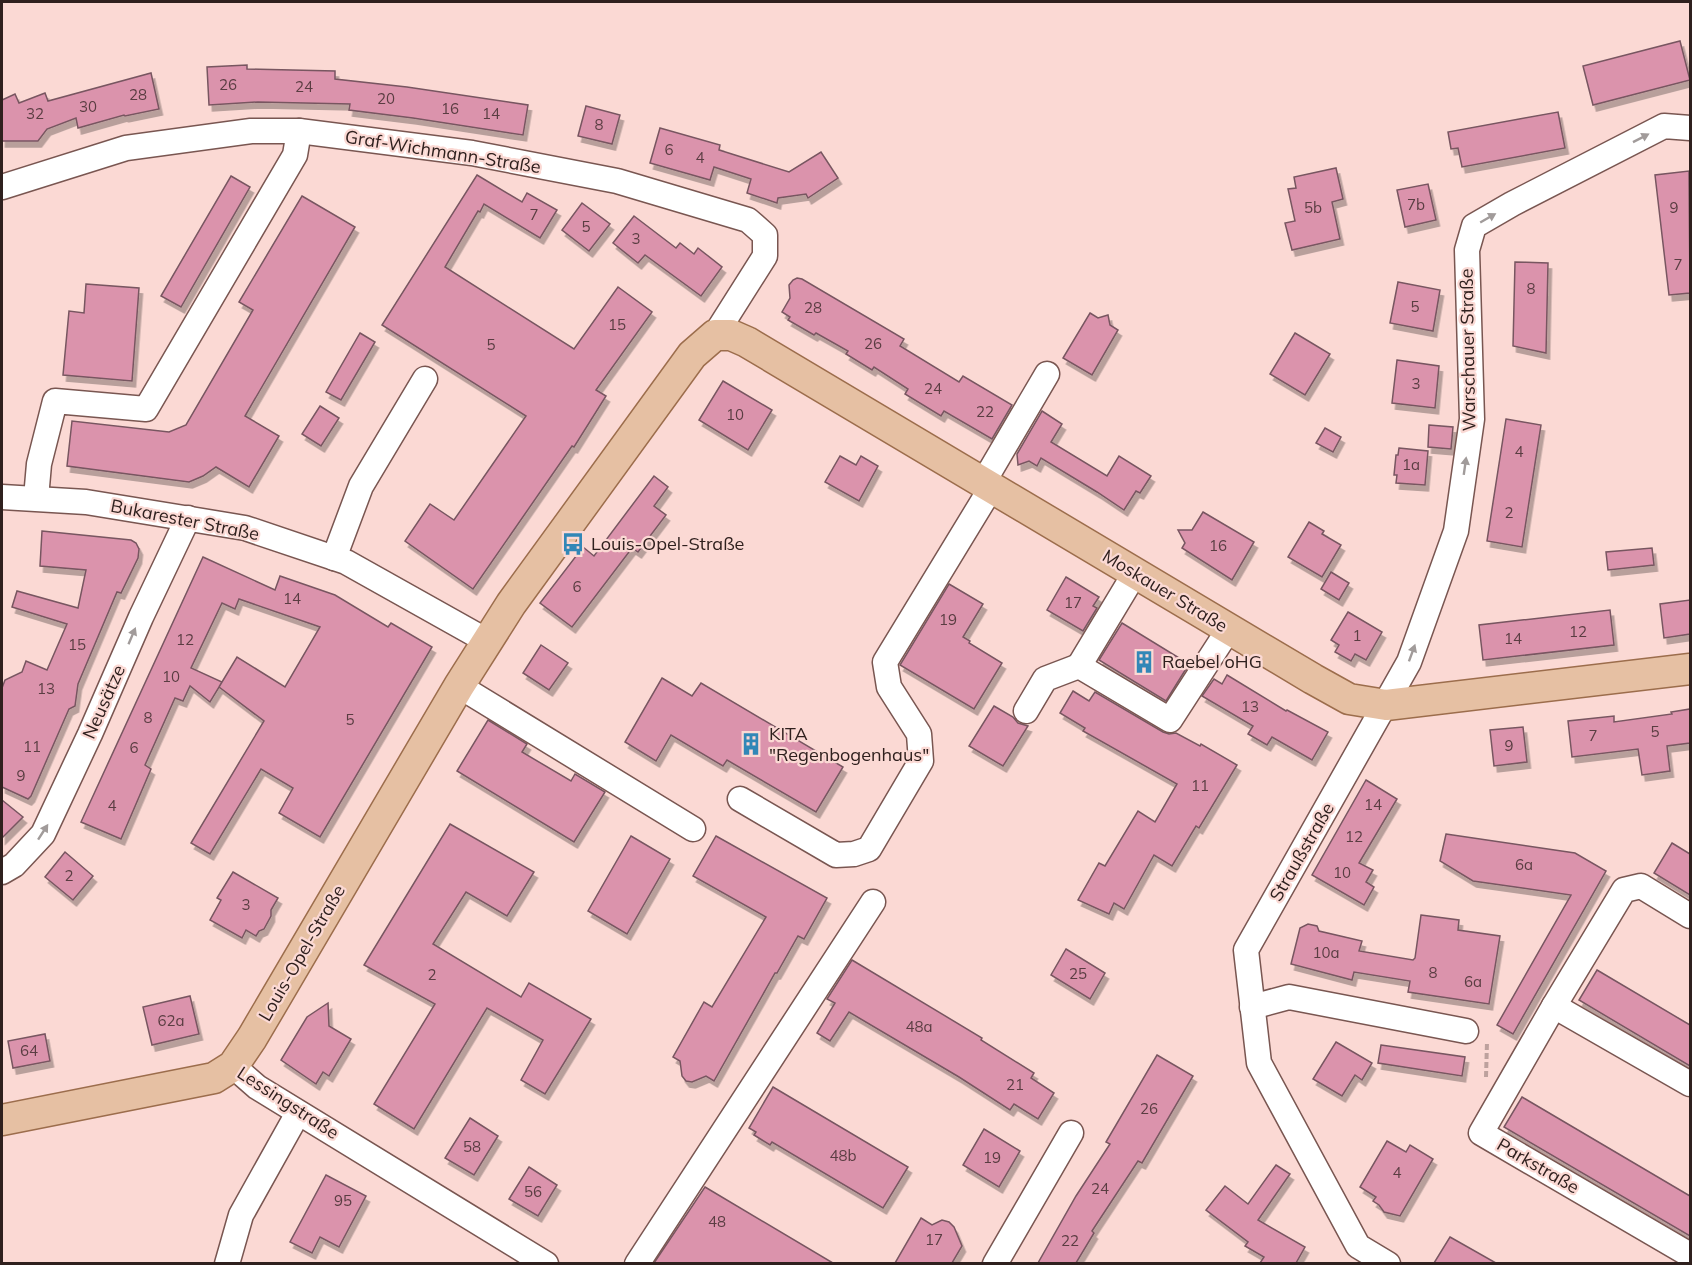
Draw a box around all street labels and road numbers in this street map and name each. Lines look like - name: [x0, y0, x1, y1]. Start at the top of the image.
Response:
- street label: Graf-Wichmann-Straße: [344, 125, 543, 178]
- street label: Warschauer Straße: [1455, 268, 1480, 432]
- street label: Bukarester Straße: [109, 494, 261, 545]
- street label: Moskauer Straße: [1098, 544, 1232, 637]
- street label: Neusätze: [77, 661, 130, 742]
- street label: Straußstraße: [1264, 798, 1339, 905]
- street label: Louis-Opel-Straße: [253, 881, 350, 1025]
- street label: Lessingstraße: [233, 1061, 343, 1144]
- street label: Parkstraße: [1493, 1133, 1584, 1198]

